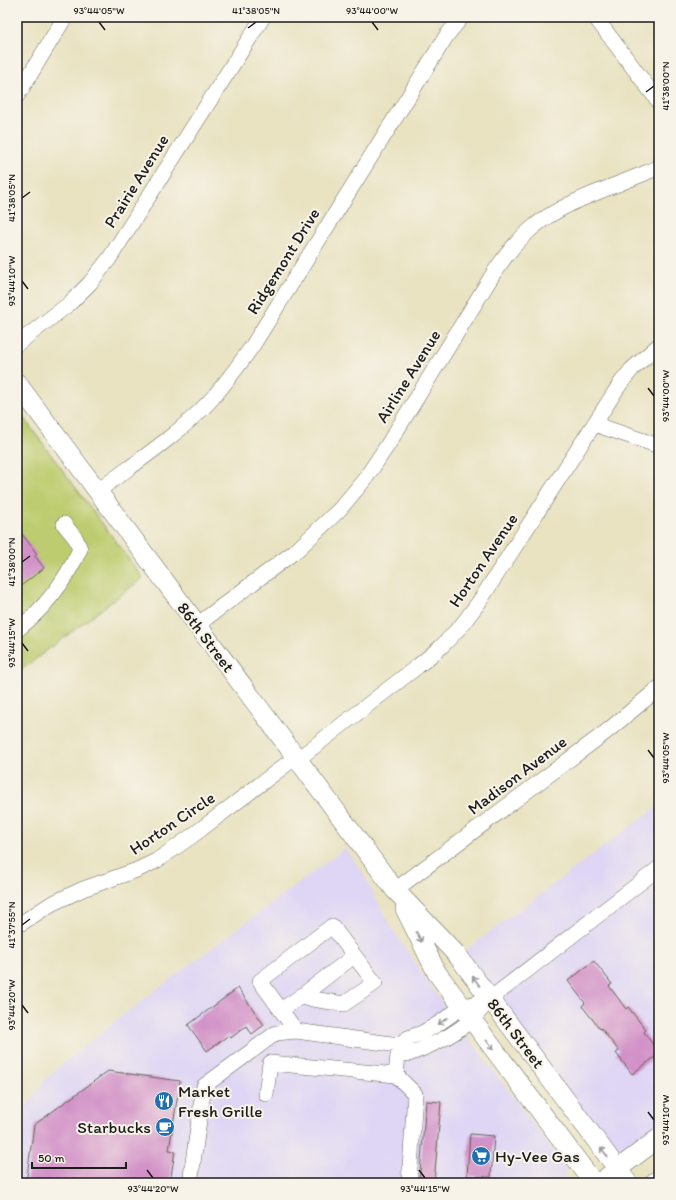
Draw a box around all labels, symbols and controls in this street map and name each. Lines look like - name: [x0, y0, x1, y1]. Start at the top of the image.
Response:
- text: 93°44'05"W: [73, 4, 125, 17]
- text: 41°38'05"N: [232, 4, 280, 17]
- text: 93°44'00"W: [346, 4, 398, 17]
- text: 41°38'00"N: [659, 61, 672, 111]
- street label: Prairie Avenue: [99, 131, 173, 231]
- text: 41°38'05"N: [5, 174, 18, 222]
- street label: Ridgemont Drive: [242, 204, 324, 318]
- text: 93°44'10"W: [5, 255, 18, 306]
- street label: Airline Avenue: [371, 326, 445, 426]
- text: 93°44'00"W: [659, 370, 672, 422]
- street label: Horton Avenue: [444, 509, 522, 611]
- text: 41°38'00"N: [5, 537, 18, 587]
- street label: 86th Street: [173, 598, 239, 676]
- text: 93°44'15"W: [5, 618, 18, 668]
- street label: Madison Avenue: [464, 731, 570, 819]
- text: 93°44'05"W: [659, 732, 672, 784]
- street label: Horton Circle: [126, 787, 218, 859]
- text: 41°37'55"N: [5, 901, 18, 948]
- one-way arrow: [416, 931, 423, 943]
- one-way arrow: [472, 975, 480, 986]
- text: 93°44'20"W: [5, 979, 18, 1031]
- street label: 86th Street: [483, 994, 549, 1072]
- one-way arrow: [437, 1017, 448, 1025]
- one-way arrow: [486, 1040, 495, 1051]
- place label: Market Fresh Grille: [178, 1081, 263, 1121]
- restaurant icon: Market Fresh Grille: [153, 1090, 175, 1112]
- text: 93°44'10"W: [659, 1094, 672, 1145]
- cafe icon: Starbucks: [154, 1116, 176, 1138]
- place label: Starbucks: [77, 1117, 151, 1137]
- scale bar: [32, 1144, 126, 1170]
- supermarket icon: Hy-Vee Gas: [470, 1145, 492, 1167]
- place label: Hy-Vee Gas: [495, 1146, 580, 1166]
- one-way arrow: [600, 1146, 609, 1157]
- text: 50 m: [38, 1151, 64, 1165]
- text: 93°44'20"W: [127, 1182, 179, 1195]
- text: 93°44'15"W: [400, 1182, 450, 1195]

